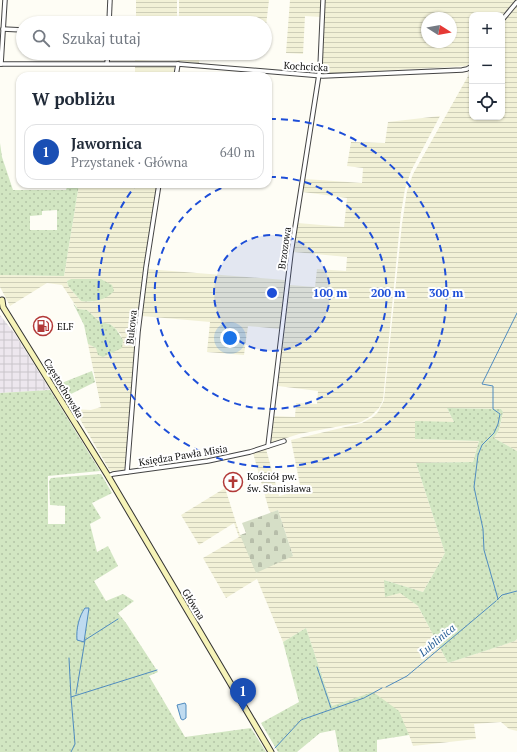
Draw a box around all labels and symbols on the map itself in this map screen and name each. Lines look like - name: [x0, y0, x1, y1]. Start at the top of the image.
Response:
- north arrow: [421, 12, 457, 48]
- street label: Kochcicka: [283, 59, 329, 74]
- street label: Brzozowa: [275, 226, 294, 270]
- text: 100 m: [313, 285, 347, 300]
- text: 200 m: [371, 285, 405, 300]
- text: 300 m: [429, 285, 463, 300]
- centre of rings: [265, 286, 279, 300]
- street label: Bukowa: [123, 309, 140, 345]
- fuel station icon: ELF: [32, 315, 54, 337]
- place label: ELF: [57, 320, 74, 333]
- your location: [220, 328, 240, 348]
- street label: Częstochowska: [41, 356, 86, 420]
- street label: Księdza Pawła Misia: [138, 442, 228, 469]
- place label: Kościół pw. św. Stanisława: [247, 470, 311, 495]
- church icon: Kościół pw. św. Stanisława: [222, 471, 244, 493]
- street label: Główna: [179, 586, 208, 622]
- water label: Lublinica: [415, 621, 458, 660]
- pin: 1: [230, 678, 256, 711]

